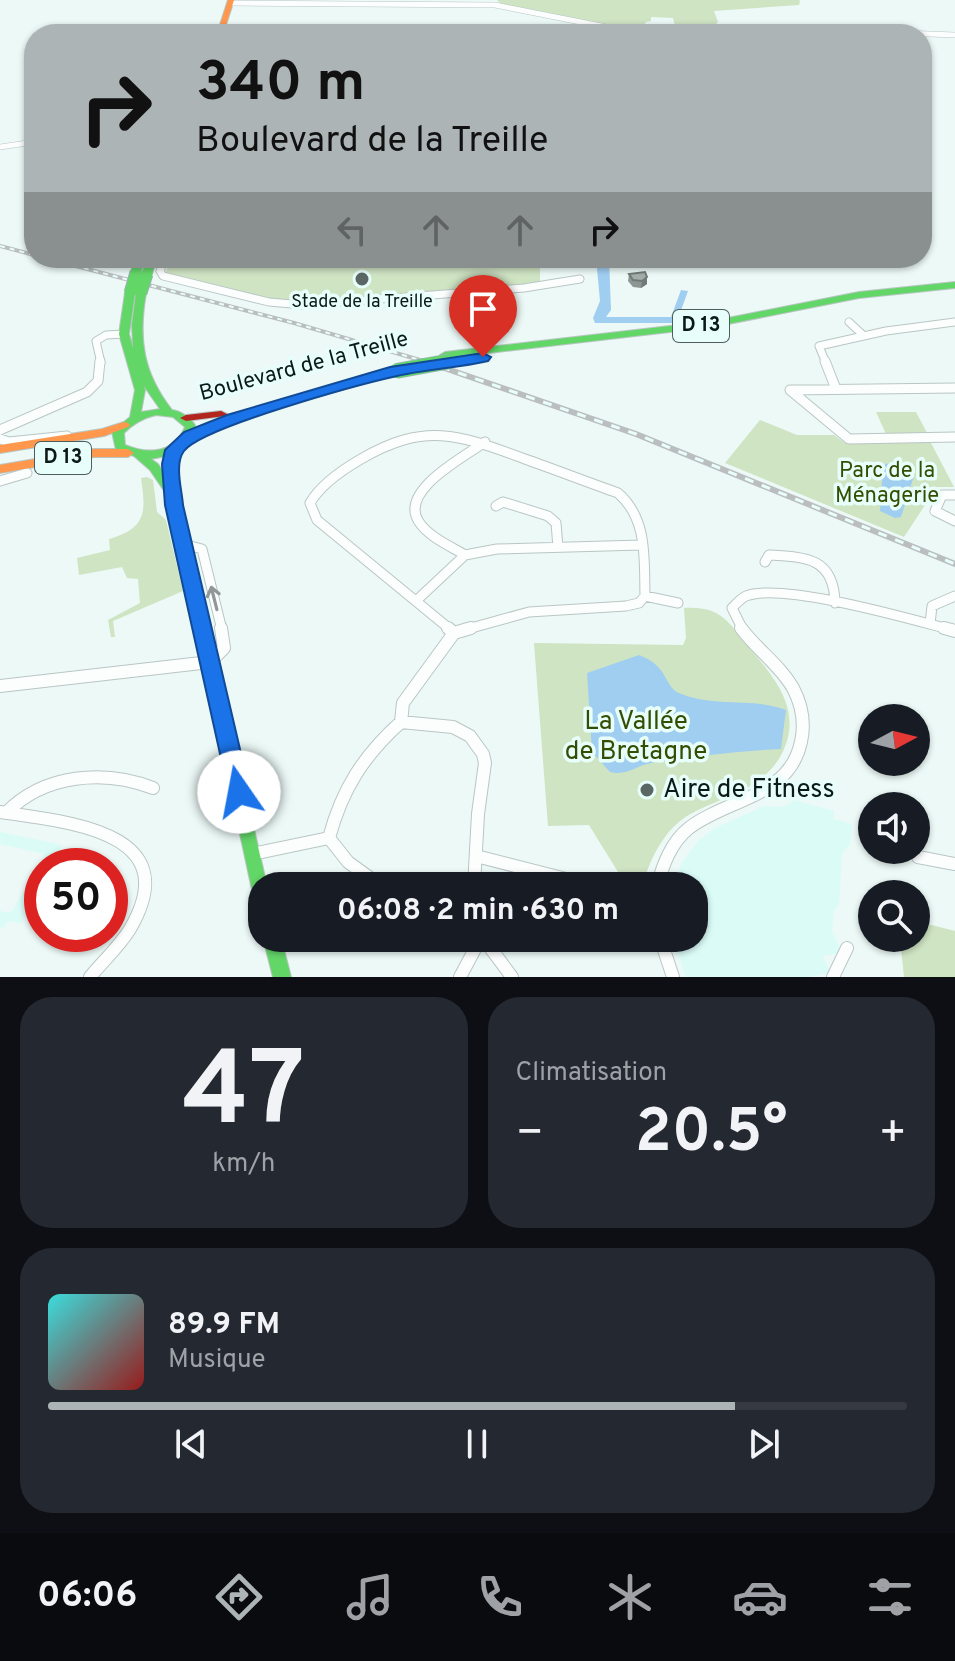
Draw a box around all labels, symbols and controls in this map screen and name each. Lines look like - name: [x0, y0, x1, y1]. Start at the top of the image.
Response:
- text: 340 m: [196, 50, 365, 120]
- icon: right: [64, 56, 168, 160]
- text: Boulevard de la Treille: [196, 119, 548, 165]
- icon: left: [330, 208, 374, 252]
- icon: ahead: [414, 208, 458, 252]
- icon: ahead: [498, 208, 542, 252]
- icon: right: [582, 208, 626, 252]
- marker: Stade de la Treille: [353, 270, 371, 288]
- pin: [449, 275, 517, 357]
- icon: arrive: [461, 287, 505, 331]
- place label: Stade de la Treille: [291, 291, 433, 314]
- road number: D 13: [673, 310, 729, 342]
- street label: Boulevard de la Treille: [196, 326, 412, 408]
- road number: D 13: [35, 442, 91, 474]
- park label: Parc de la Ménagerie: [835, 458, 939, 510]
- one-way arrow: [206, 585, 221, 611]
- north arrow: [858, 704, 930, 776]
- map controls: [858, 704, 930, 952]
- park label: La Vallée de Bretagne: [565, 706, 707, 769]
- position arrow: [197, 750, 281, 834]
- place label: Aire de Fitness: [663, 774, 835, 807]
- marker: Aire de Fitness: [638, 781, 656, 799]
- button: sound: [858, 792, 930, 864]
- speed limit sign: 50: [24, 848, 128, 952]
- button: search: [858, 880, 930, 952]
- text: 06:08 · 2 min · 630 m: [337, 893, 619, 930]
- text: 47: [182, 1030, 305, 1162]
- text: Climatisation: [516, 1057, 667, 1090]
- text: 20.5°: [635, 1097, 787, 1173]
- text: −: [516, 1107, 544, 1163]
- text: +: [879, 1107, 907, 1163]
- text: km/h: [212, 1148, 275, 1181]
- text: 89.9 FM: [168, 1307, 280, 1344]
- text: Musique: [168, 1344, 265, 1377]
- icon: previous: [169, 1422, 213, 1466]
- icon: pause: [455, 1422, 499, 1466]
- icon: next: [742, 1422, 786, 1466]
- icon: directions: [211, 1569, 267, 1625]
- icon: music: [342, 1569, 398, 1625]
- icon: phone: [472, 1569, 528, 1625]
- icon: climate: [602, 1569, 658, 1625]
- icon: car: [732, 1569, 788, 1625]
- icon: filters: [862, 1569, 918, 1625]
- text: 06:06: [37, 1574, 137, 1620]

